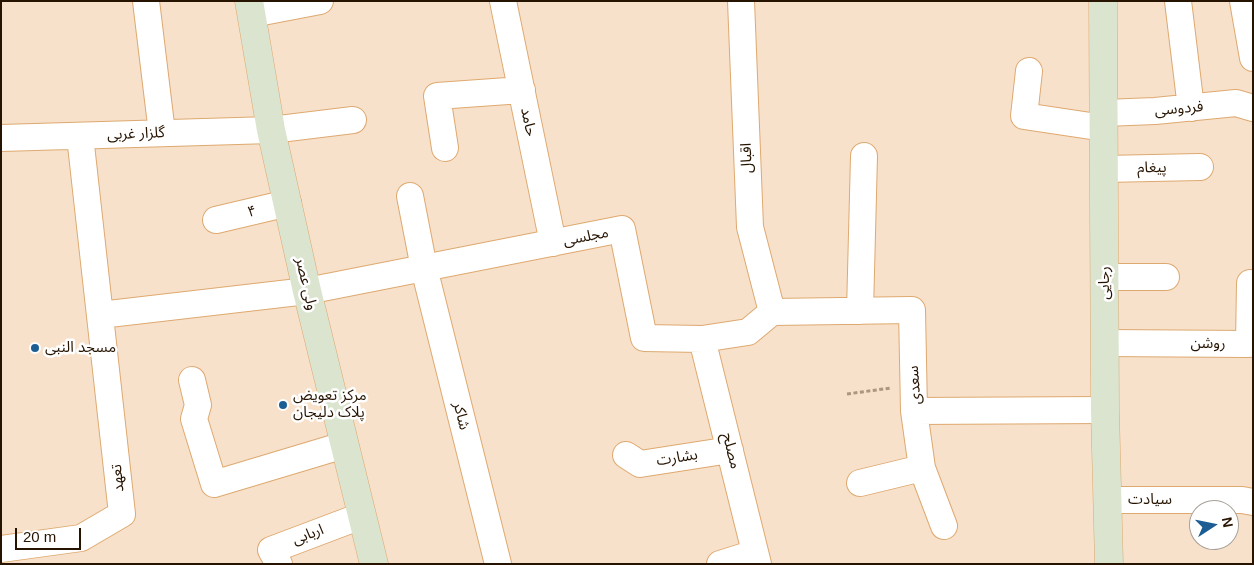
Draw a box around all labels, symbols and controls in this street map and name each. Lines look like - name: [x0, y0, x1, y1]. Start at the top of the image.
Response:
- street label: فردوسی: [1154, 98, 1204, 120]
- street label: حامد: [516, 106, 540, 138]
- street label: گلزار غربی: [107, 124, 165, 144]
- street label: اقبال: [737, 143, 757, 173]
- street label: پیغام: [1137, 159, 1167, 177]
- street label: ۴: [246, 202, 258, 222]
- street label: مجلسی: [562, 224, 610, 250]
- street label: ولی عصر: [291, 256, 321, 312]
- street label: رجایی: [1096, 266, 1114, 300]
- street label: روشن: [1191, 335, 1225, 353]
- place label: مسجد النبی: [45, 339, 116, 357]
- marker: مسجد النبی: [29, 342, 41, 354]
- street label: سعدی: [905, 365, 925, 405]
- place label: مرکز تعویض پلاک دلیجان: [293, 387, 367, 422]
- marker: مرکز تعویض پلاک دلیجان: [277, 399, 289, 411]
- street label: شاکر: [449, 400, 473, 432]
- street label: مصلح: [718, 431, 744, 471]
- street label: بشارت: [655, 446, 699, 470]
- street label: تعهد: [108, 463, 128, 493]
- street label: سیادت: [1128, 491, 1172, 509]
- north arrow: [1189, 500, 1239, 550]
- text: N: [1219, 516, 1237, 529]
- scale bar: [18, 518, 84, 550]
- street label: اربابی: [290, 521, 326, 549]
- text: 20 m: [23, 528, 56, 545]

